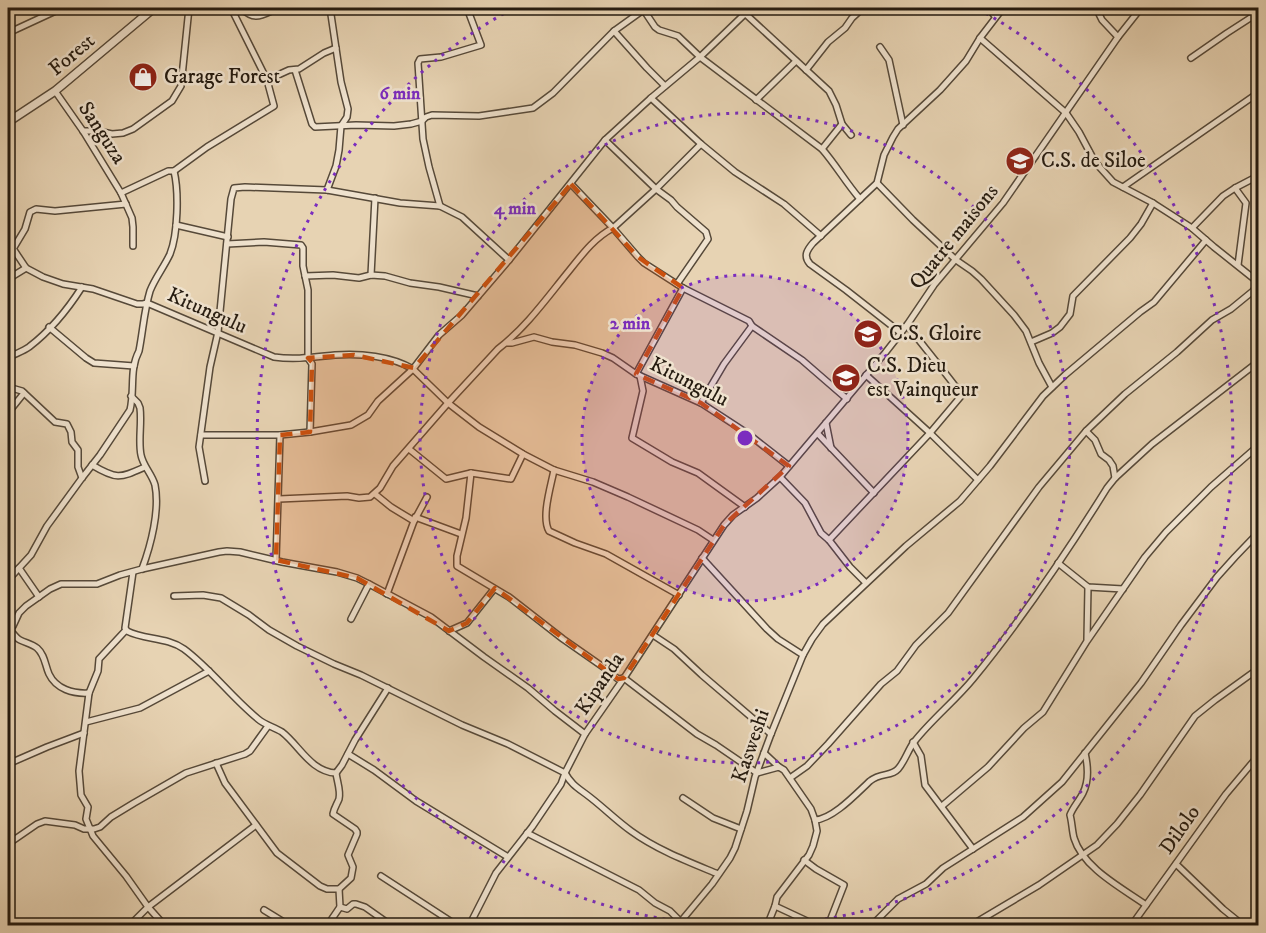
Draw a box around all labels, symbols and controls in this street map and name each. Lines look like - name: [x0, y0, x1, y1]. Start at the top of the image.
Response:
- street label: Forest: [44, 28, 101, 82]
- shop icon: Garage Forest: [127, 61, 159, 93]
- place label: Garage Forest: [164, 64, 281, 90]
- text: 6 min: [380, 83, 421, 105]
- street label: Sanguza: [72, 97, 132, 169]
- school or university icon: C.S. de Siloe: [1004, 145, 1036, 177]
- place label: C.S. de Siloe: [1041, 148, 1146, 174]
- street label: Quatre maisons: [904, 179, 1004, 295]
- text: 4 min: [493, 198, 536, 220]
- street label: Kitungulu: [163, 282, 251, 340]
- text: 2 min: [610, 313, 651, 335]
- school or university icon: C.S. Gloire: [852, 318, 884, 350]
- place label: C.S. Gloire: [889, 321, 982, 347]
- street label: Kitungulu: [645, 351, 733, 413]
- place label: C.S. Dieu est Vainqueur: [867, 353, 979, 403]
- school or university icon: C.S. Dieu est Vainqueur: [830, 362, 862, 394]
- centre of rings: [735, 428, 755, 448]
- street label: Kipanda: [570, 648, 630, 720]
- street label: Kasweshi: [726, 706, 776, 786]
- street label: Dilolo: [1154, 800, 1206, 860]

